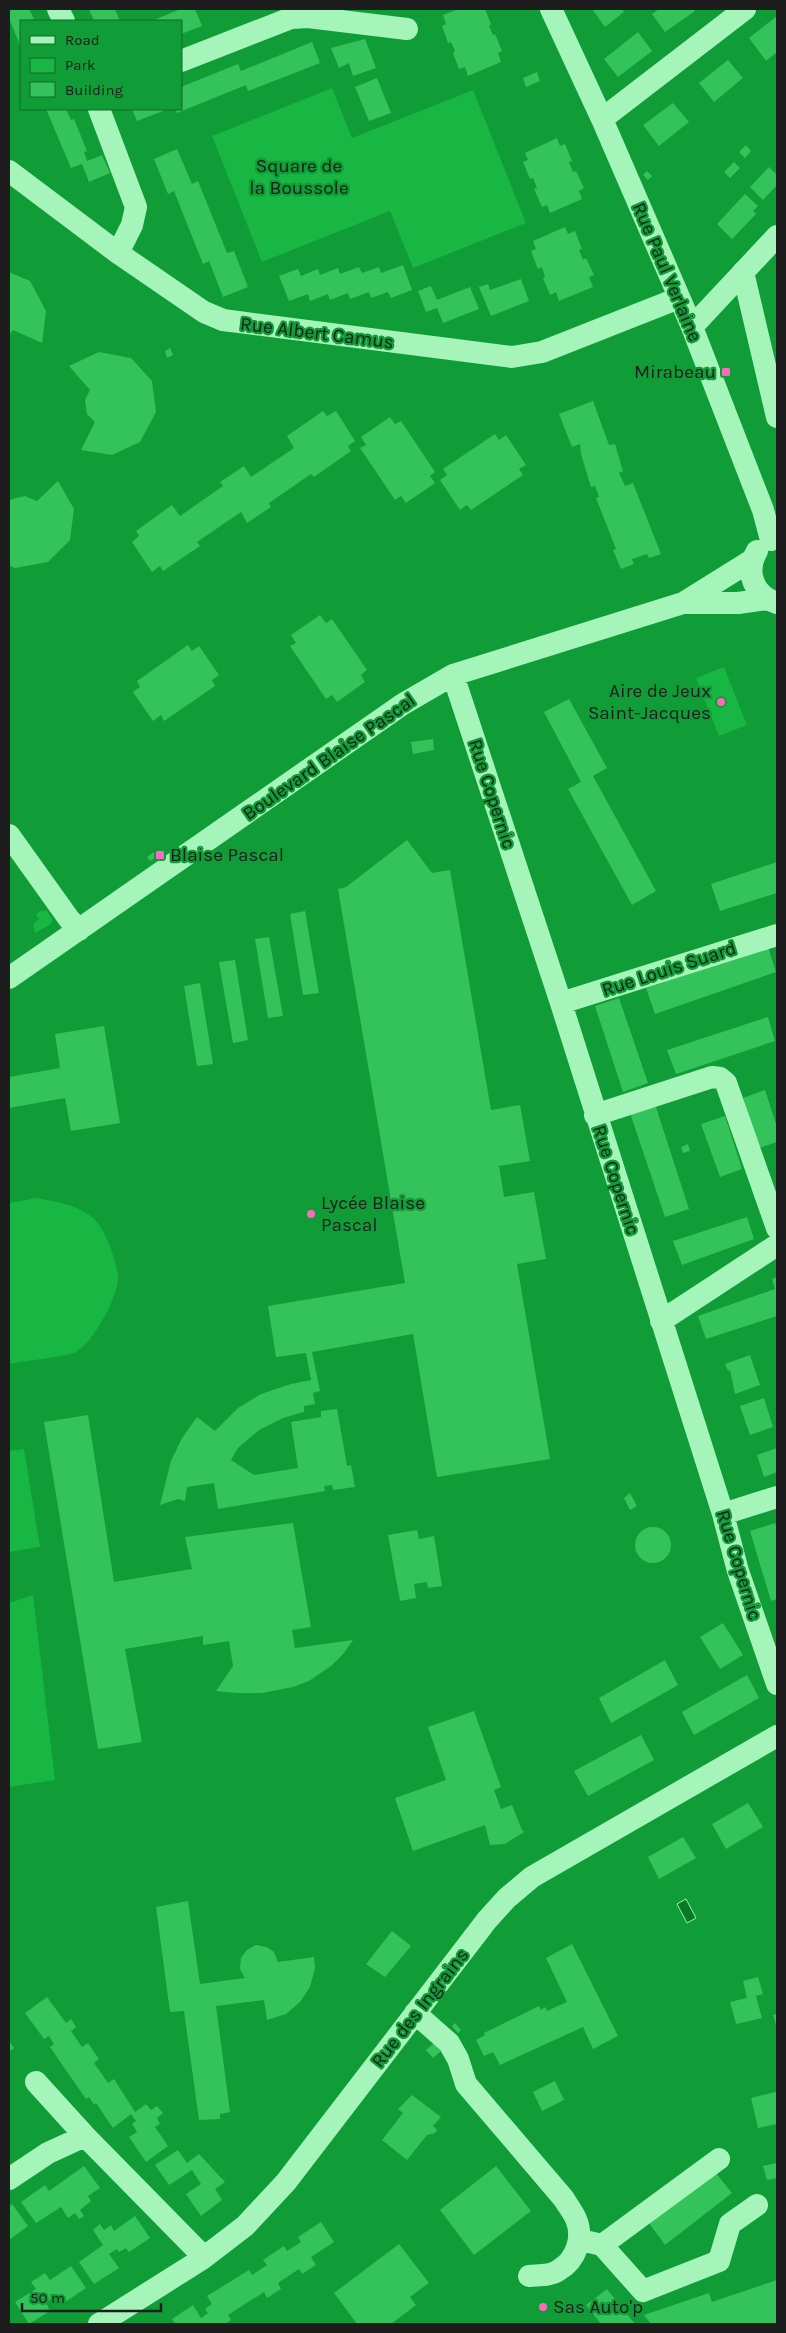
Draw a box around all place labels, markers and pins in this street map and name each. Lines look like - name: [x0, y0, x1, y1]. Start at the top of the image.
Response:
- place label: Mirabeau: [634, 361, 716, 383]
- marker: Mirabeau: [720, 366, 732, 378]
- place label: Aire de Jeux Saint-Jacques: [588, 680, 711, 724]
- marker: Aire de Jeux Saint-Jacques: [715, 696, 727, 708]
- place label: Blaise Pascal: [170, 844, 284, 866]
- marker: Blaise Pascal: [154, 849, 166, 861]
- place label: Lycée Blaise Pascal: [321, 1192, 425, 1236]
- marker: Lycée Blaise Pascal: [305, 1208, 317, 1220]
- place label: Sas Auto'p: [553, 2296, 643, 2318]
- marker: Sas Auto'p: [537, 2301, 549, 2313]

